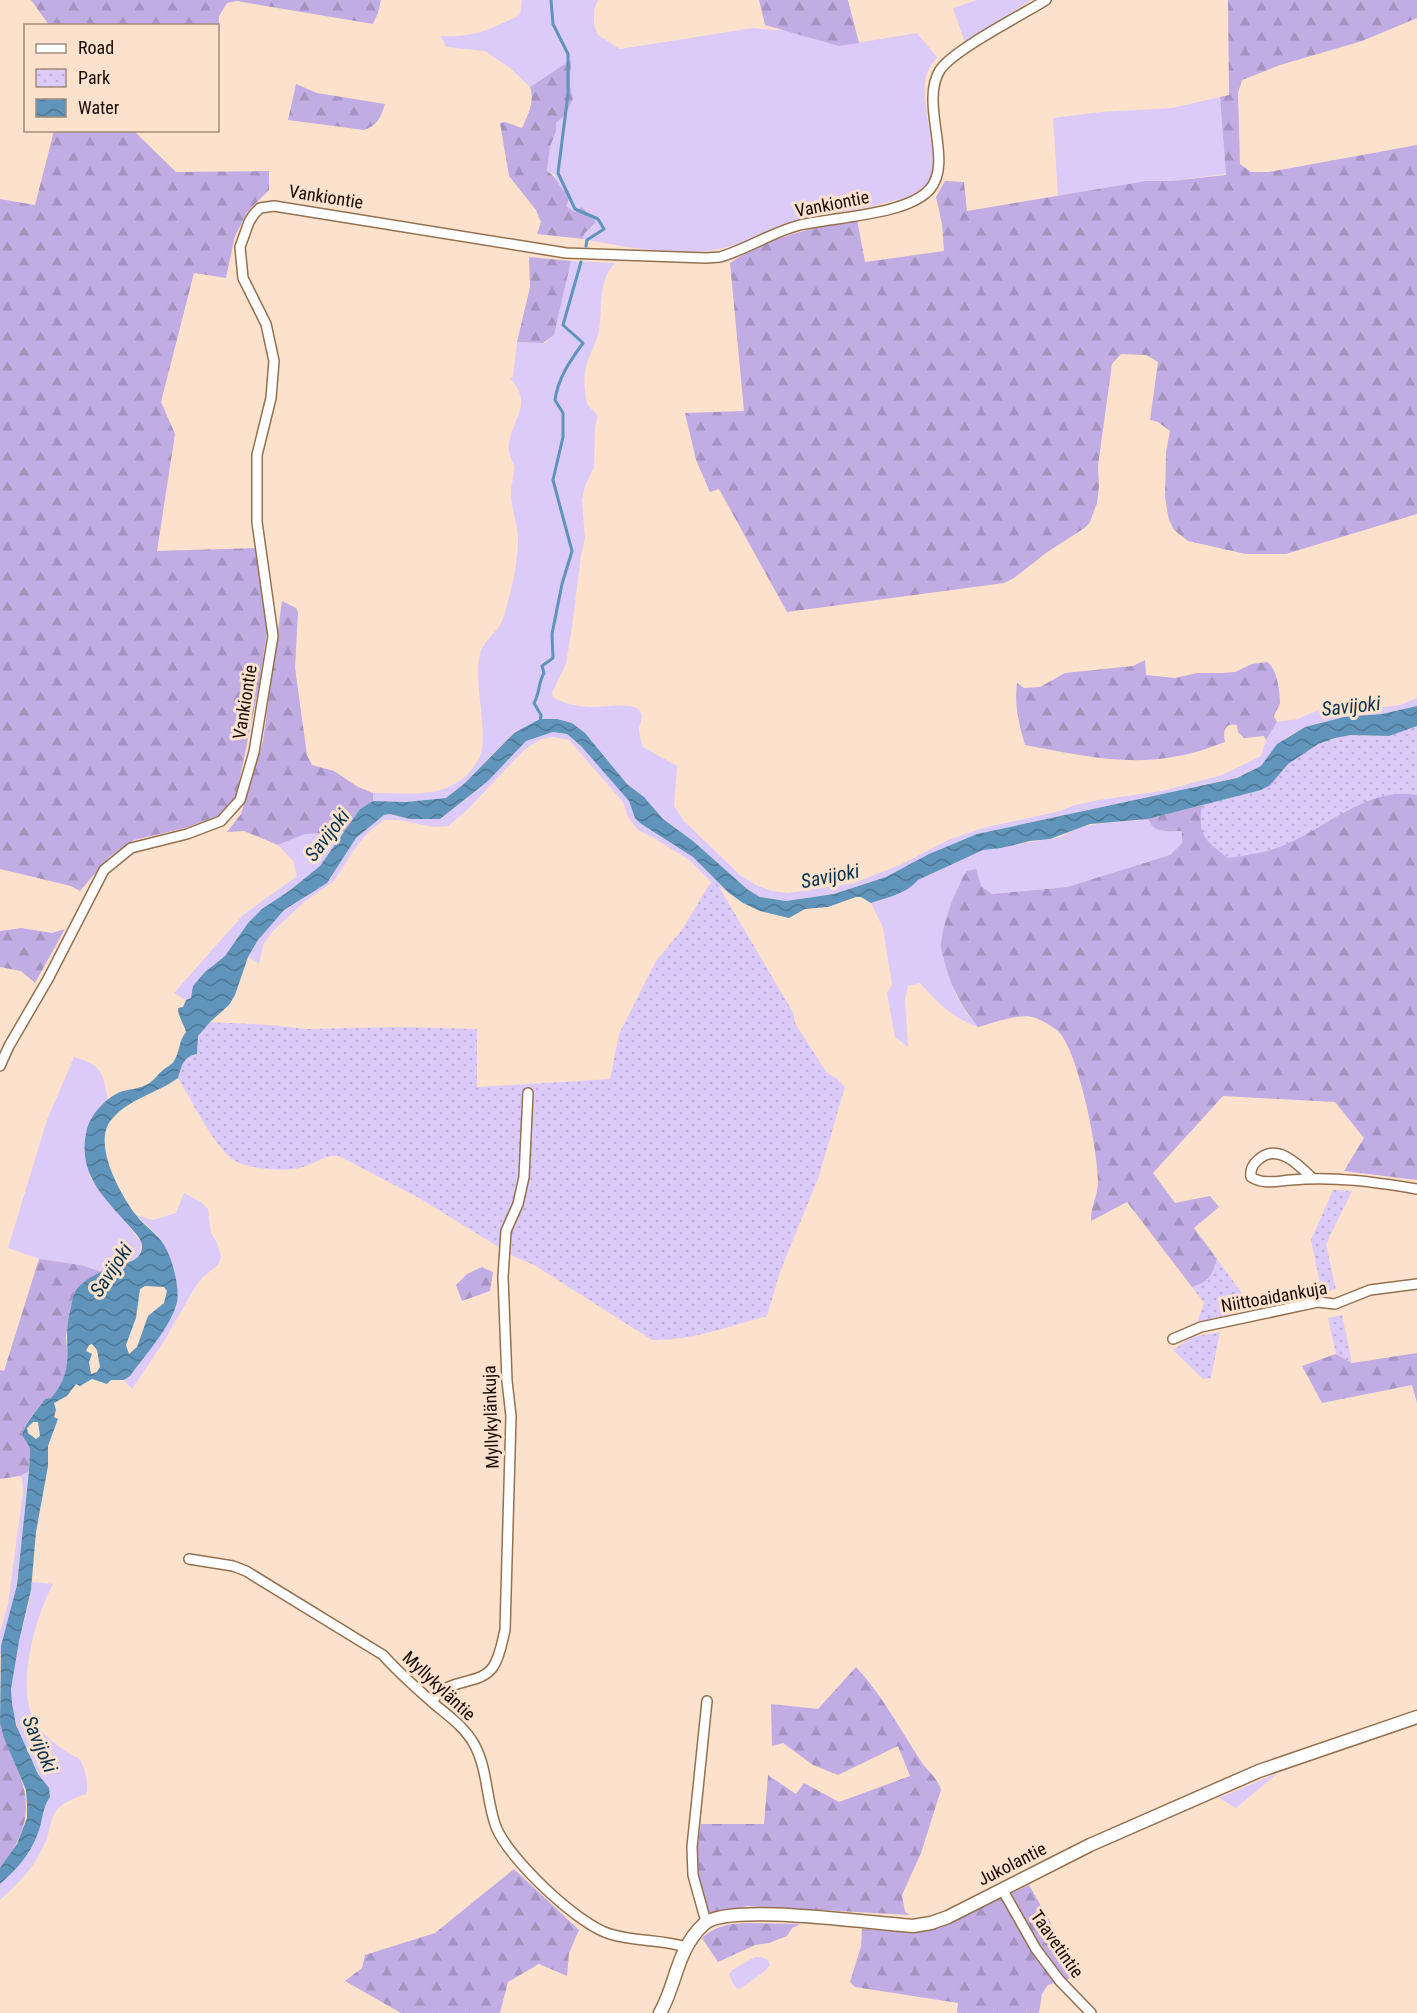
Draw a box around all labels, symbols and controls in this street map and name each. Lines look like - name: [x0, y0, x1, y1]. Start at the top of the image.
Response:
- legend: [24, 24, 219, 132]
- text: Road: [78, 37, 114, 58]
- text: Park: [78, 67, 110, 88]
- text: Water: [78, 97, 120, 118]
- street label: Vankiontie: [287, 180, 365, 213]
- street label: Vankiontie: [793, 186, 871, 221]
- street label: Vankiontie: [228, 663, 261, 741]
- water label: Savijoki: [1320, 691, 1382, 721]
- water label: Savijoki: [299, 804, 355, 866]
- water label: Savijoki: [799, 858, 862, 893]
- water label: Savijoki: [84, 1238, 138, 1301]
- street label: Niittoaidankuja: [1219, 1277, 1329, 1316]
- street label: Myllykylänkuja: [478, 1365, 503, 1469]
- street label: Myllykyläntie: [399, 1647, 480, 1725]
- water label: Savijoki: [17, 1712, 63, 1776]
- street label: Jukolantie: [974, 1837, 1049, 1890]
- street label: Taavetintie: [1027, 1906, 1088, 1982]

